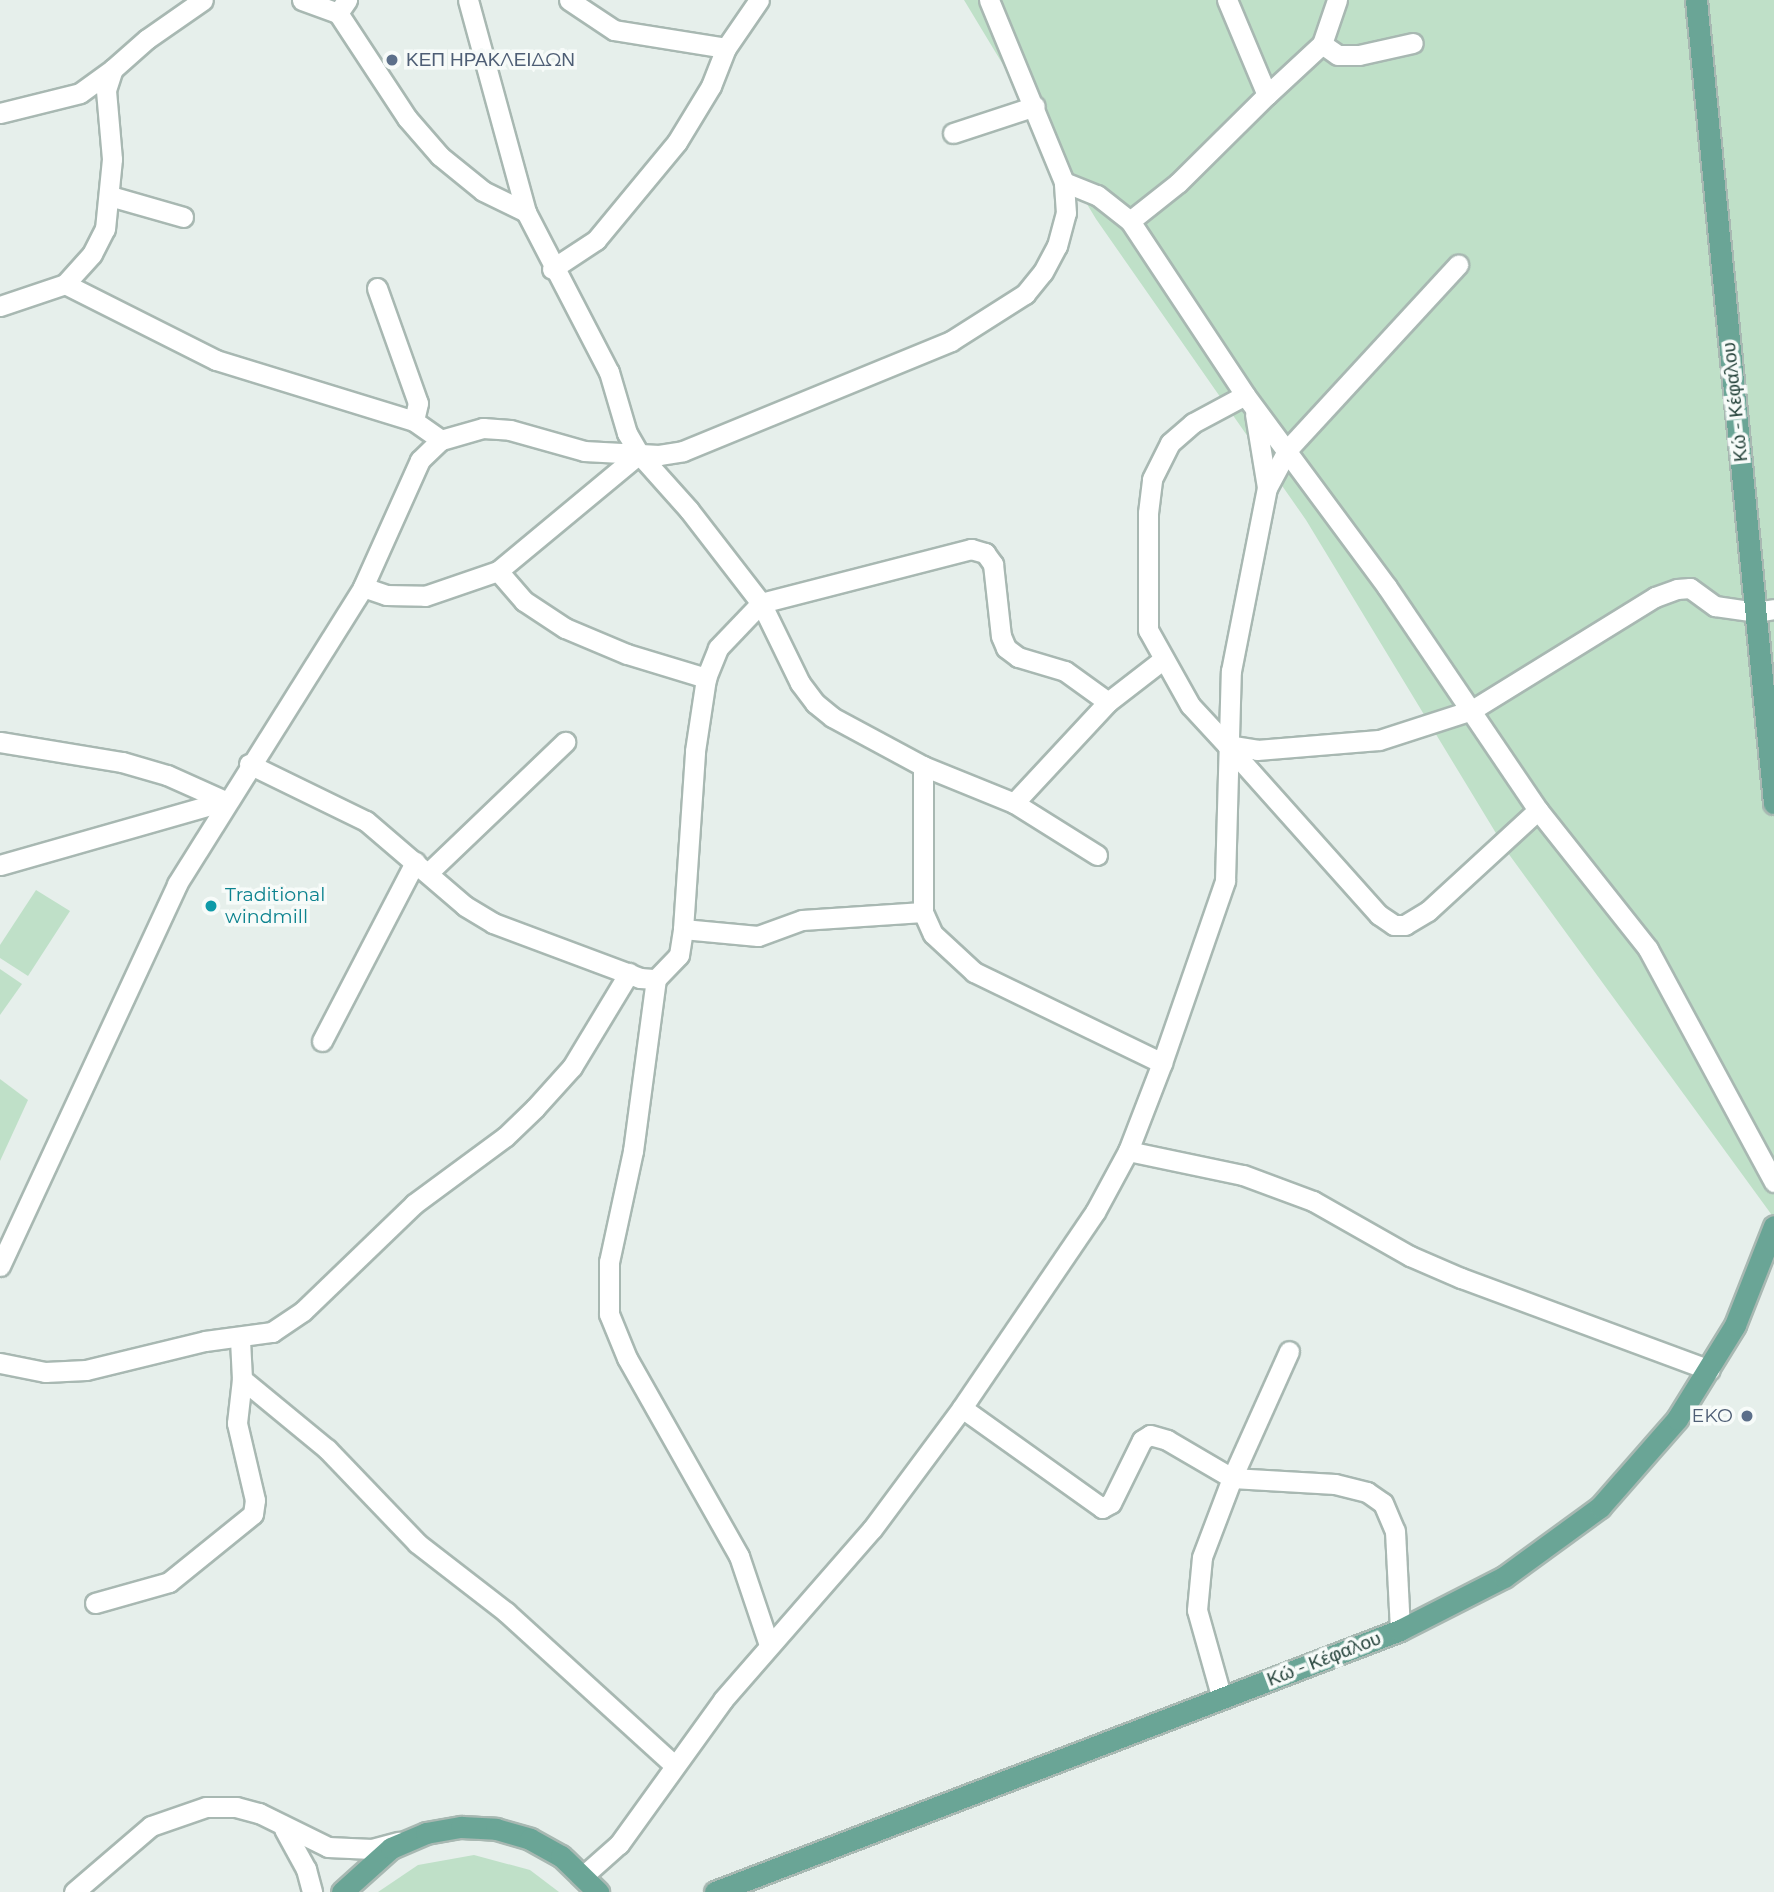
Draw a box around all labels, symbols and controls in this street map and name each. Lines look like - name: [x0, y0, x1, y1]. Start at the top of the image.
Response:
- place label: ΚΕΠ ΗΡΑΚΛΕΙΔΩΝ: [406, 49, 575, 71]
- marker: ΚΕΠ ΗΡΑΚΛΕΙΔΩΝ: [384, 52, 400, 68]
- street label: Κώ - Κέφαλου: [1717, 341, 1753, 463]
- place label: Traditional windmill: [225, 884, 325, 928]
- marker: Traditional windmill: [203, 898, 219, 914]
- place label: EKO: [1692, 1405, 1733, 1427]
- marker: EKO: [1739, 1408, 1755, 1424]
- street label: Κώ - Κέφαλου: [1264, 1627, 1384, 1691]

